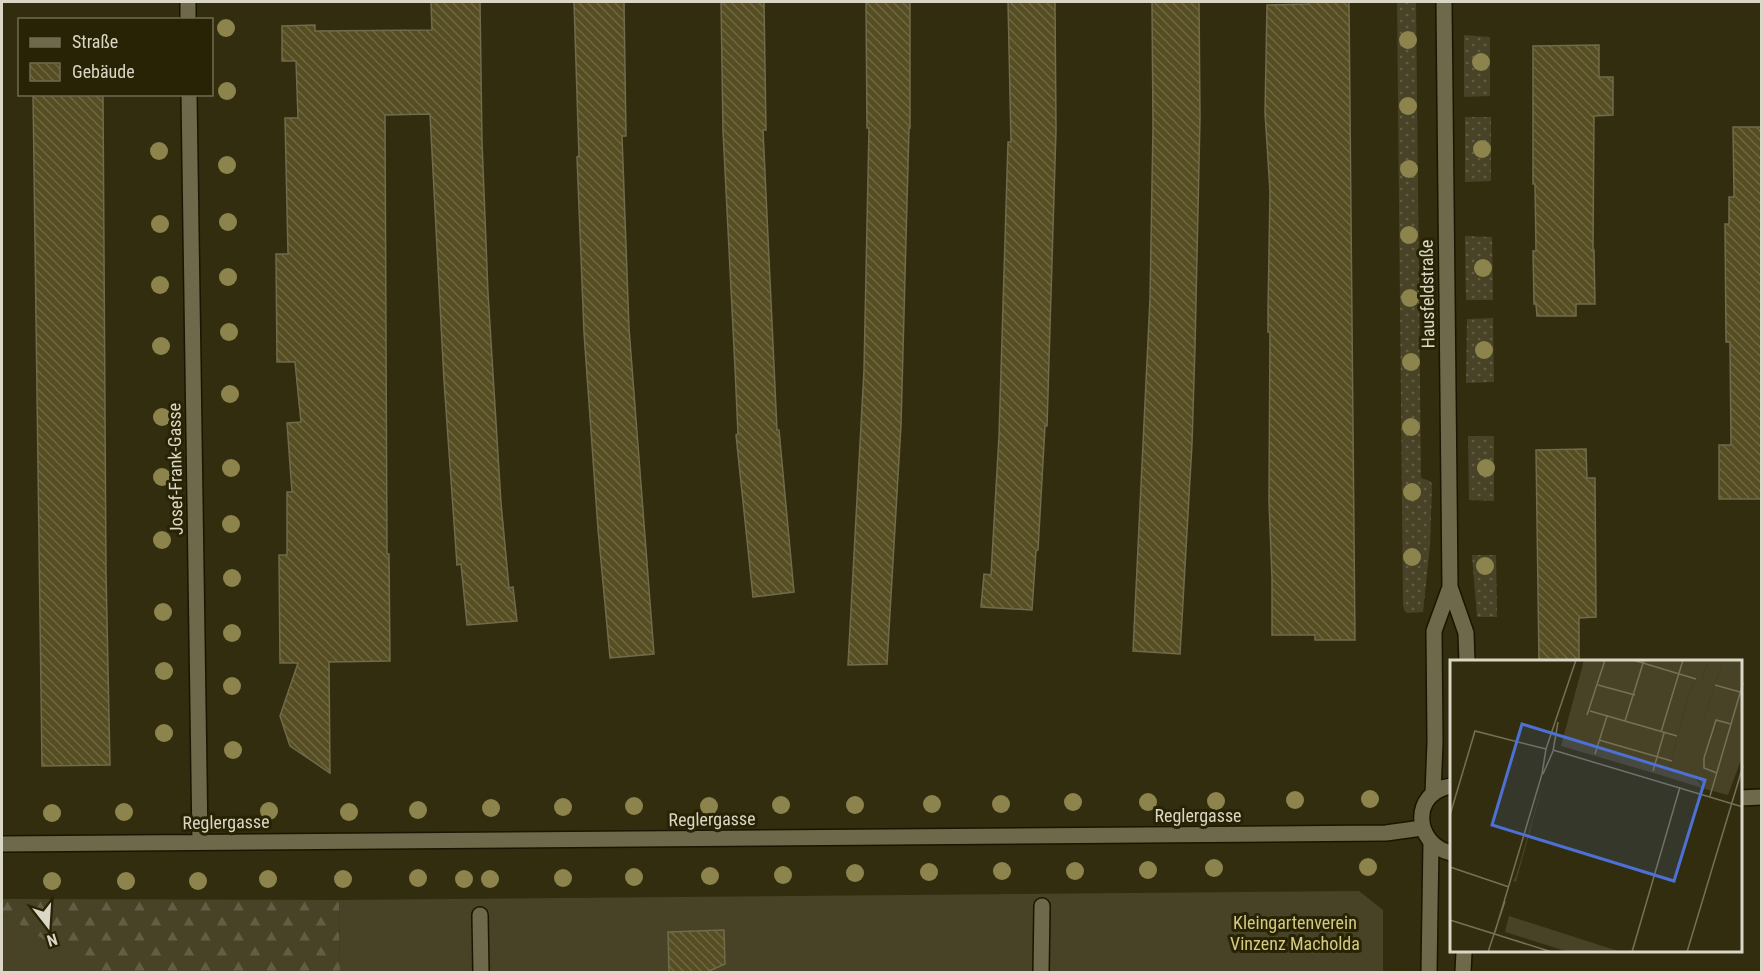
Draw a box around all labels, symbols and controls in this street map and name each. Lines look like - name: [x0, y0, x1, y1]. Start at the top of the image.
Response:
- legend: [18, 18, 213, 96]
- text: Straße: [72, 31, 118, 52]
- text: Gebäude: [72, 61, 135, 82]
- street label: Hausfeldstraße: [1416, 239, 1438, 349]
- street label: Josef-Frank-Gasse: [163, 403, 187, 535]
- inset map: [1450, 660, 1742, 953]
- street label: Reglergasse: [1154, 805, 1242, 826]
- street label: Reglergasse: [668, 808, 756, 830]
- street label: Reglergasse: [182, 811, 270, 833]
- north arrow: [18, 896, 78, 956]
- park label: Kleingartenverein Vinzenz Macholda: [1230, 912, 1360, 954]
- text: N: [45, 929, 60, 950]

